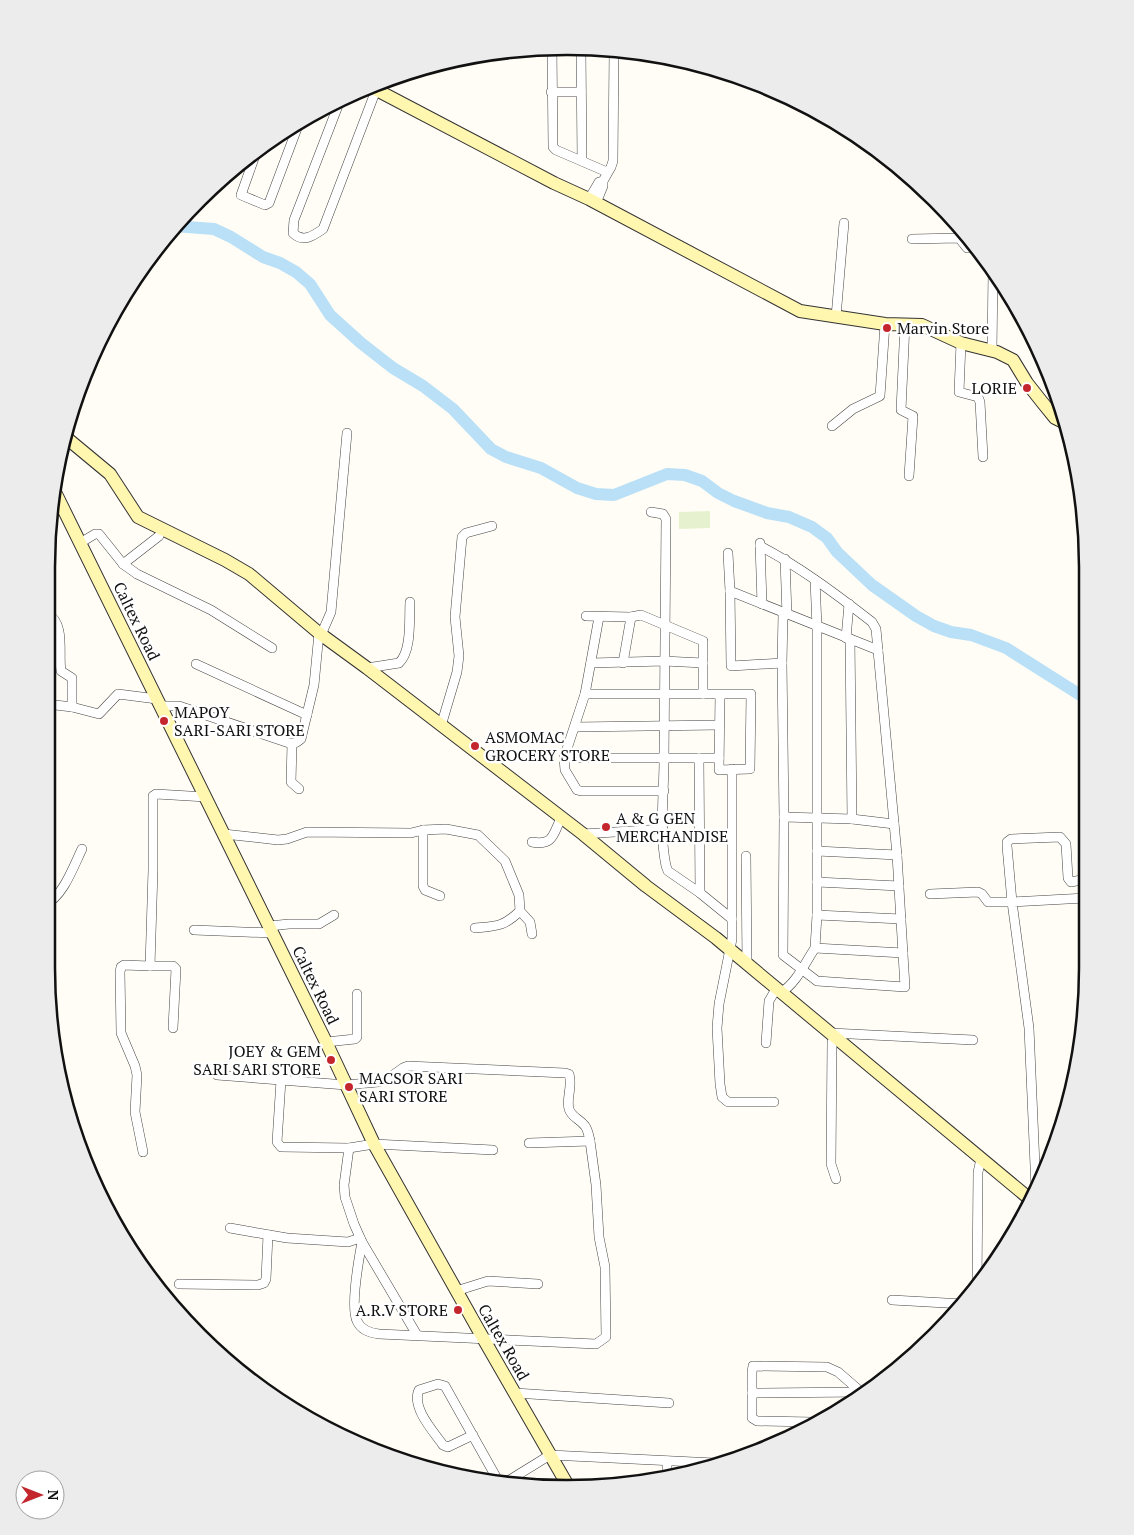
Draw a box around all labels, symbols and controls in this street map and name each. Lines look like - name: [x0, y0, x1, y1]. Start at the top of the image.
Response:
- place label: Marvin Store: [897, 317, 989, 339]
- marker: Marvin Store: [881, 322, 893, 334]
- place label: LORIE: [972, 377, 1017, 399]
- marker: LORIE: [1021, 382, 1033, 394]
- street label: Caltex Road: [109, 578, 166, 664]
- place label: MAPOY SARI-SARI STORE: [174, 701, 305, 741]
- marker: MAPOY SARI-SARI STORE: [158, 715, 170, 727]
- place label: ASMOMAC GROCERY STORE: [485, 726, 610, 766]
- marker: ASMOMAC GROCERY STORE: [469, 740, 481, 752]
- place label: A & G GEN MERCHANDISE: [616, 807, 728, 847]
- marker: A & G GEN MERCHANDISE: [600, 821, 612, 833]
- street label: Caltex Road: [288, 942, 345, 1028]
- place label: JOEY & GEM SARI SARI STORE: [193, 1040, 321, 1080]
- marker: JOEY & GEM SARI SARI STORE: [325, 1054, 337, 1066]
- place label: MACSOR SARI SARI STORE: [359, 1067, 463, 1107]
- marker: MACSOR SARI SARI STORE: [343, 1081, 355, 1093]
- place label: A.R.V STORE: [355, 1299, 448, 1321]
- street label: Caltex Road: [473, 1300, 535, 1384]
- marker: A.R.V STORE: [452, 1304, 464, 1316]
- north arrow: [15, 1470, 65, 1520]
- text: N: [44, 1490, 63, 1501]

